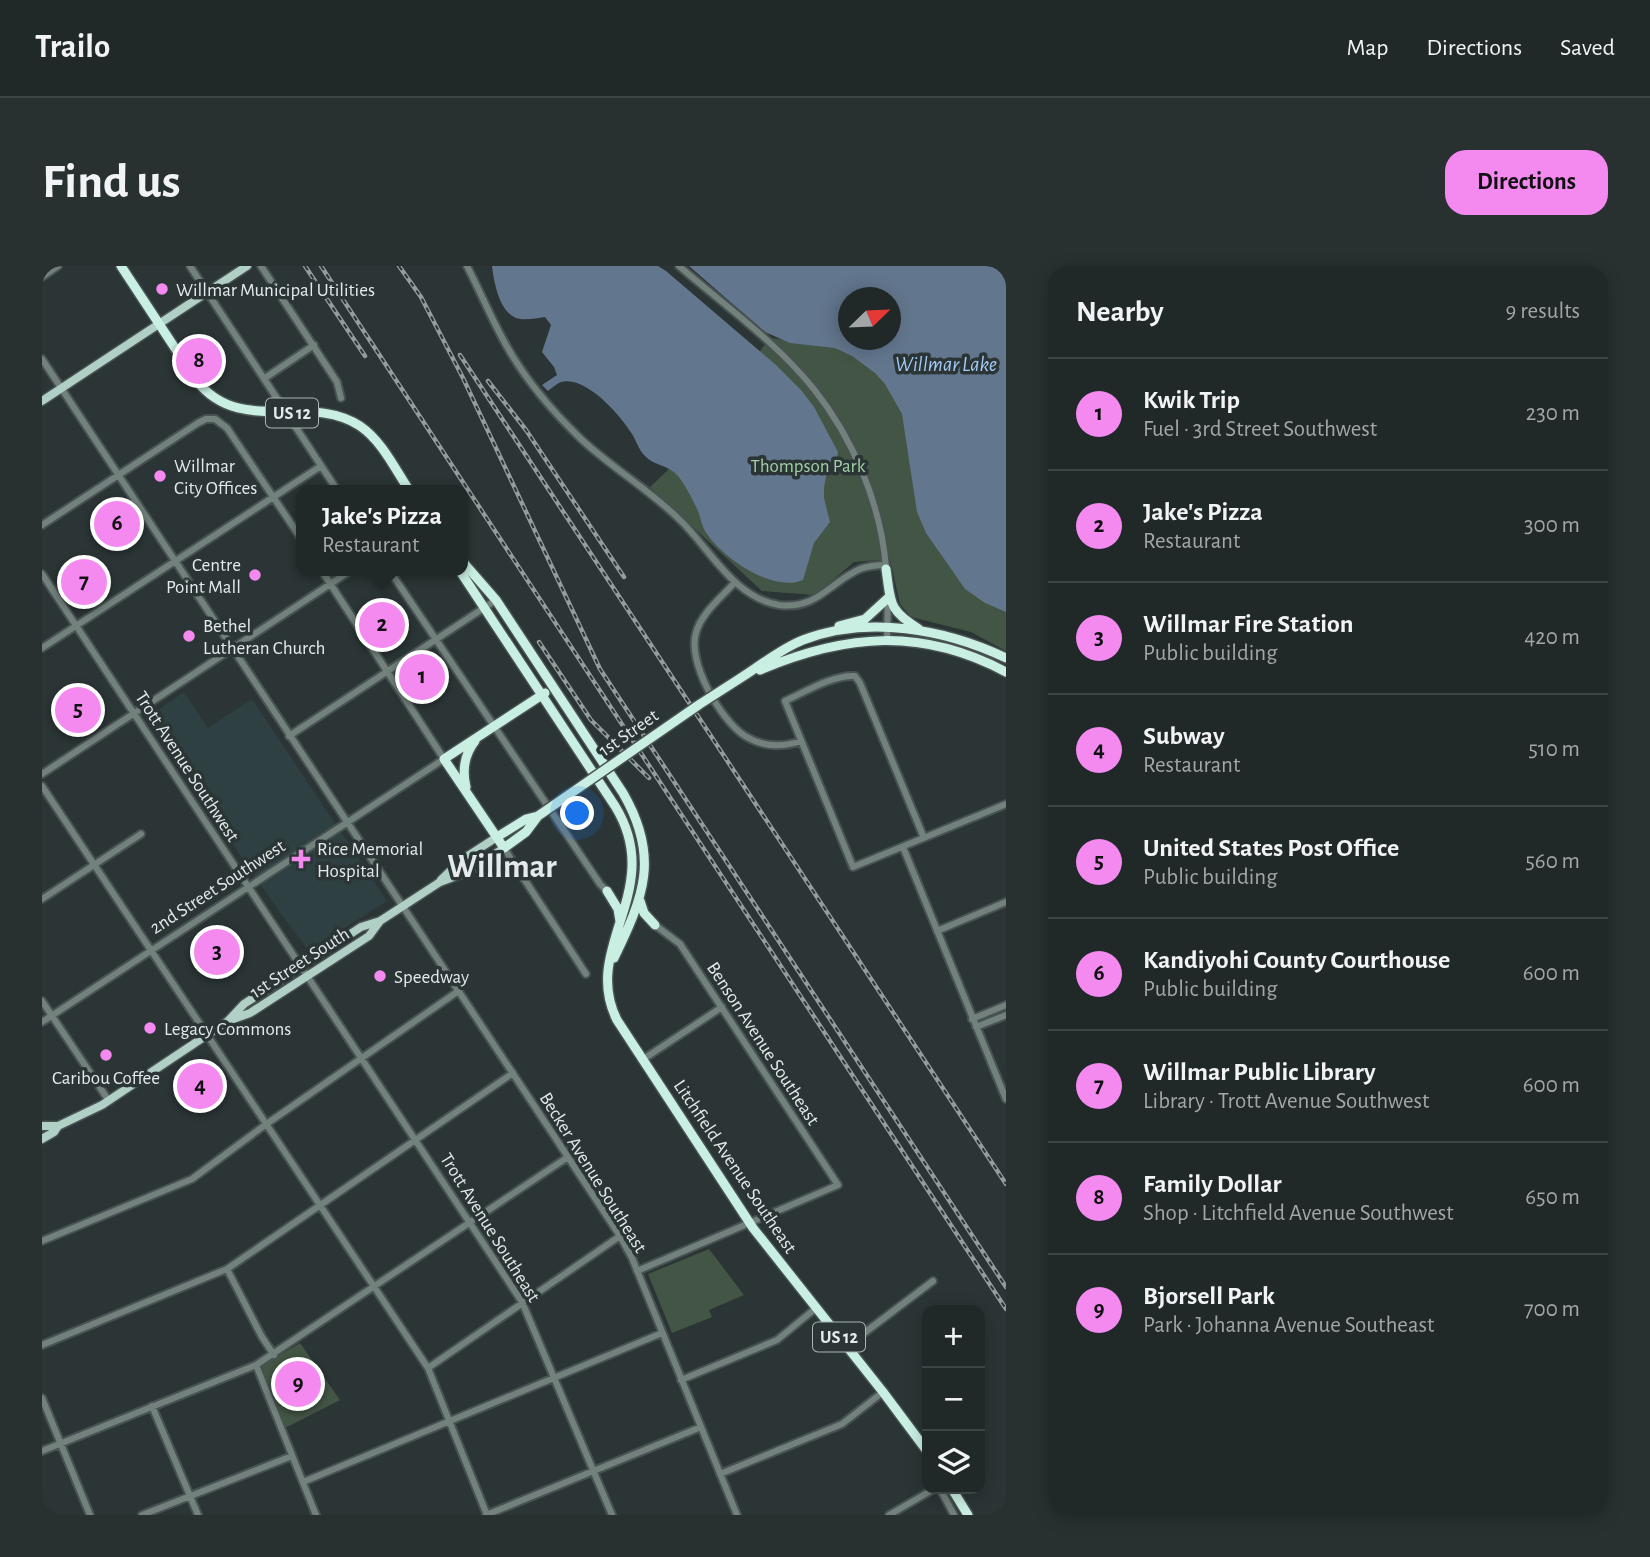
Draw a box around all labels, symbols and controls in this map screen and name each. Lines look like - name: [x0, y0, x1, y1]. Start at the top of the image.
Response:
- text: Trailo: [35, 31, 110, 64]
- text: Map: [1346, 36, 1388, 60]
- text: Directions: [1426, 36, 1522, 60]
- text: Saved: [1560, 36, 1615, 60]
- button: Directions: [1445, 150, 1608, 215]
- text: Find us: [42, 158, 181, 207]
- marker: Willmar Municipal Utilities: [154, 281, 170, 297]
- place label: Willmar Municipal Utilities: [176, 281, 375, 300]
- north arrow: [838, 287, 901, 350]
- text: Nearby: [1076, 297, 1164, 327]
- text: 9 results: [1506, 300, 1580, 323]
- pin: 8: [176, 335, 222, 387]
- water label: Willmar Lake: [895, 354, 997, 375]
- text: Kwik Trip: [1143, 387, 1240, 413]
- road number: US 12: [266, 398, 318, 428]
- text: 1: [1095, 402, 1103, 425]
- text: 230 m: [1526, 402, 1580, 425]
- text: Fuel · 3rd Street Southwest: [1143, 418, 1377, 441]
- place label: Willmar City Offices: [174, 457, 257, 498]
- park label: Thompson Park: [751, 457, 866, 476]
- marker: Willmar City Offices: [152, 468, 168, 484]
- popup: [296, 485, 468, 576]
- pin: 6: [94, 498, 140, 550]
- text: Jake's Pizza: [1143, 499, 1263, 525]
- text: Jake's Pizza: [322, 503, 442, 529]
- text: 2: [1094, 514, 1104, 537]
- text: 300 m: [1524, 514, 1580, 537]
- text: Restaurant: [1143, 530, 1240, 553]
- text: Restaurant: [322, 534, 419, 557]
- pin: 7: [61, 556, 107, 608]
- place label: Centre Point Mall: [166, 556, 241, 597]
- marker: Centre Point Mall: [247, 567, 263, 583]
- pin: 2: [359, 599, 405, 651]
- text: Willmar Fire Station: [1143, 611, 1353, 637]
- place label: Bethel Lutheran Church: [203, 617, 325, 658]
- text: 3: [1094, 626, 1104, 649]
- text: 420 m: [1524, 626, 1580, 649]
- marker: Bethel Lutheran Church: [181, 628, 197, 644]
- text: Public building: [1143, 642, 1277, 665]
- pin: 1: [399, 651, 445, 703]
- pin: 5: [55, 684, 101, 736]
- street label: Trott Avenue Southwest: [131, 688, 242, 845]
- street label: 1st Street: [596, 706, 662, 760]
- text: Subway: [1143, 723, 1225, 749]
- text: 4: [1093, 738, 1105, 761]
- text: 510 m: [1528, 738, 1580, 761]
- text: Restaurant: [1143, 754, 1240, 777]
- your location: [560, 796, 594, 830]
- text: United States Post Office: [1143, 835, 1399, 861]
- street label: 2nd Street Southwest: [147, 837, 289, 938]
- place label: Rice Memorial Hospital: [317, 840, 423, 881]
- marker: Rice Memorial Hospital: [291, 849, 311, 869]
- text: 5: [1094, 850, 1104, 873]
- text: 560 m: [1525, 850, 1580, 873]
- district label: Willmar: [447, 851, 557, 884]
- text: Public building: [1143, 866, 1277, 889]
- street label: 1st Street South: [247, 924, 353, 1002]
- pin: 3: [194, 926, 240, 978]
- text: Kandiyohi County Courthouse: [1143, 947, 1450, 973]
- street label: Benson Avenue Southeast: [703, 959, 823, 1129]
- text: 6: [1093, 962, 1105, 985]
- text: 600 m: [1523, 962, 1580, 985]
- marker: Speedway: [372, 968, 388, 984]
- place label: Speedway: [394, 968, 469, 987]
- text: Public building: [1143, 978, 1277, 1001]
- marker: Legacy Commons: [142, 1020, 158, 1036]
- place label: Legacy Commons: [164, 1020, 291, 1039]
- marker: Caribou Coffee: [98, 1047, 114, 1063]
- text: Willmar Public Library: [1143, 1059, 1376, 1085]
- pin: 4: [177, 1060, 223, 1112]
- place label: Caribou Coffee: [52, 1069, 160, 1088]
- text: 7: [1094, 1074, 1104, 1097]
- text: 600 m: [1523, 1074, 1580, 1097]
- street label: Litchfield Avenue Southeast: [670, 1077, 800, 1257]
- street label: Becker Avenue Southeast: [536, 1089, 650, 1256]
- text: Library · Trott Avenue Southwest: [1143, 1090, 1429, 1113]
- street label: Trott Avenue Southeast: [436, 1150, 543, 1306]
- text: Family Dollar: [1143, 1171, 1282, 1197]
- text: 8: [1093, 1186, 1105, 1209]
- text: 650 m: [1525, 1186, 1580, 1209]
- text: Shop · Litchfield Avenue Southwest: [1143, 1202, 1454, 1225]
- text: Bjorsell Park: [1143, 1283, 1275, 1309]
- text: 9: [1093, 1298, 1105, 1321]
- text: 700 m: [1524, 1298, 1580, 1321]
- map controls: [922, 1305, 985, 1494]
- button: +: [922, 1305, 985, 1368]
- text: Park · Johanna Avenue Southeast: [1143, 1314, 1434, 1337]
- road number: US 12: [813, 1322, 865, 1352]
- pin: 9: [275, 1358, 321, 1410]
- button: −: [922, 1368, 985, 1431]
- button: layers: [922, 1431, 985, 1494]

